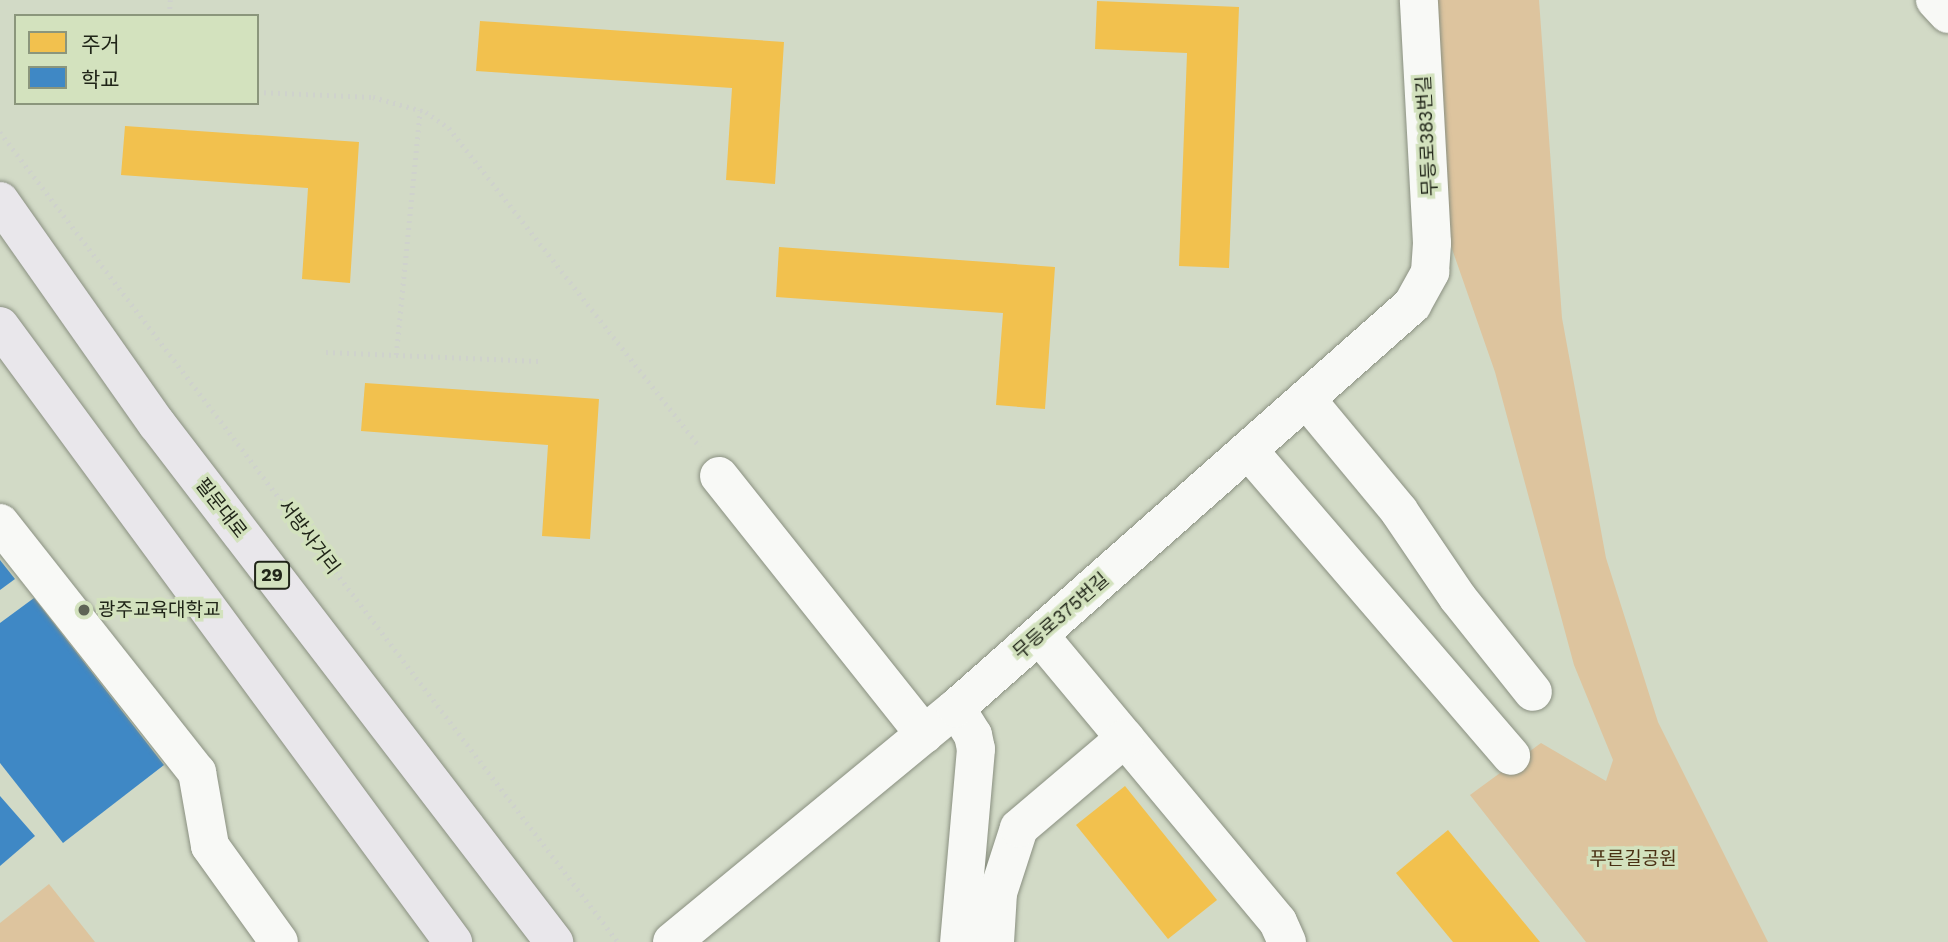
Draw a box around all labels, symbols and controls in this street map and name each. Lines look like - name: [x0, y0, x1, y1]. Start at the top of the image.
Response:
- legend: [14, 14, 259, 105]
- text: 주거: [81, 32, 120, 57]
- text: 학교: [81, 67, 120, 92]
- street label: 무등로383번길: [1412, 75, 1442, 197]
- street label: 필문대로: [190, 473, 252, 543]
- street label: 서방사거리: [274, 495, 344, 579]
- road number: 29: [253, 560, 291, 590]
- street label: 무등로375번길: [1008, 568, 1114, 664]
- place label: 광주교육대학교: [98, 599, 220, 621]
- marker: 광주교육대학교: [76, 602, 92, 618]
- park label: 푸른길공원: [1589, 848, 1677, 870]

